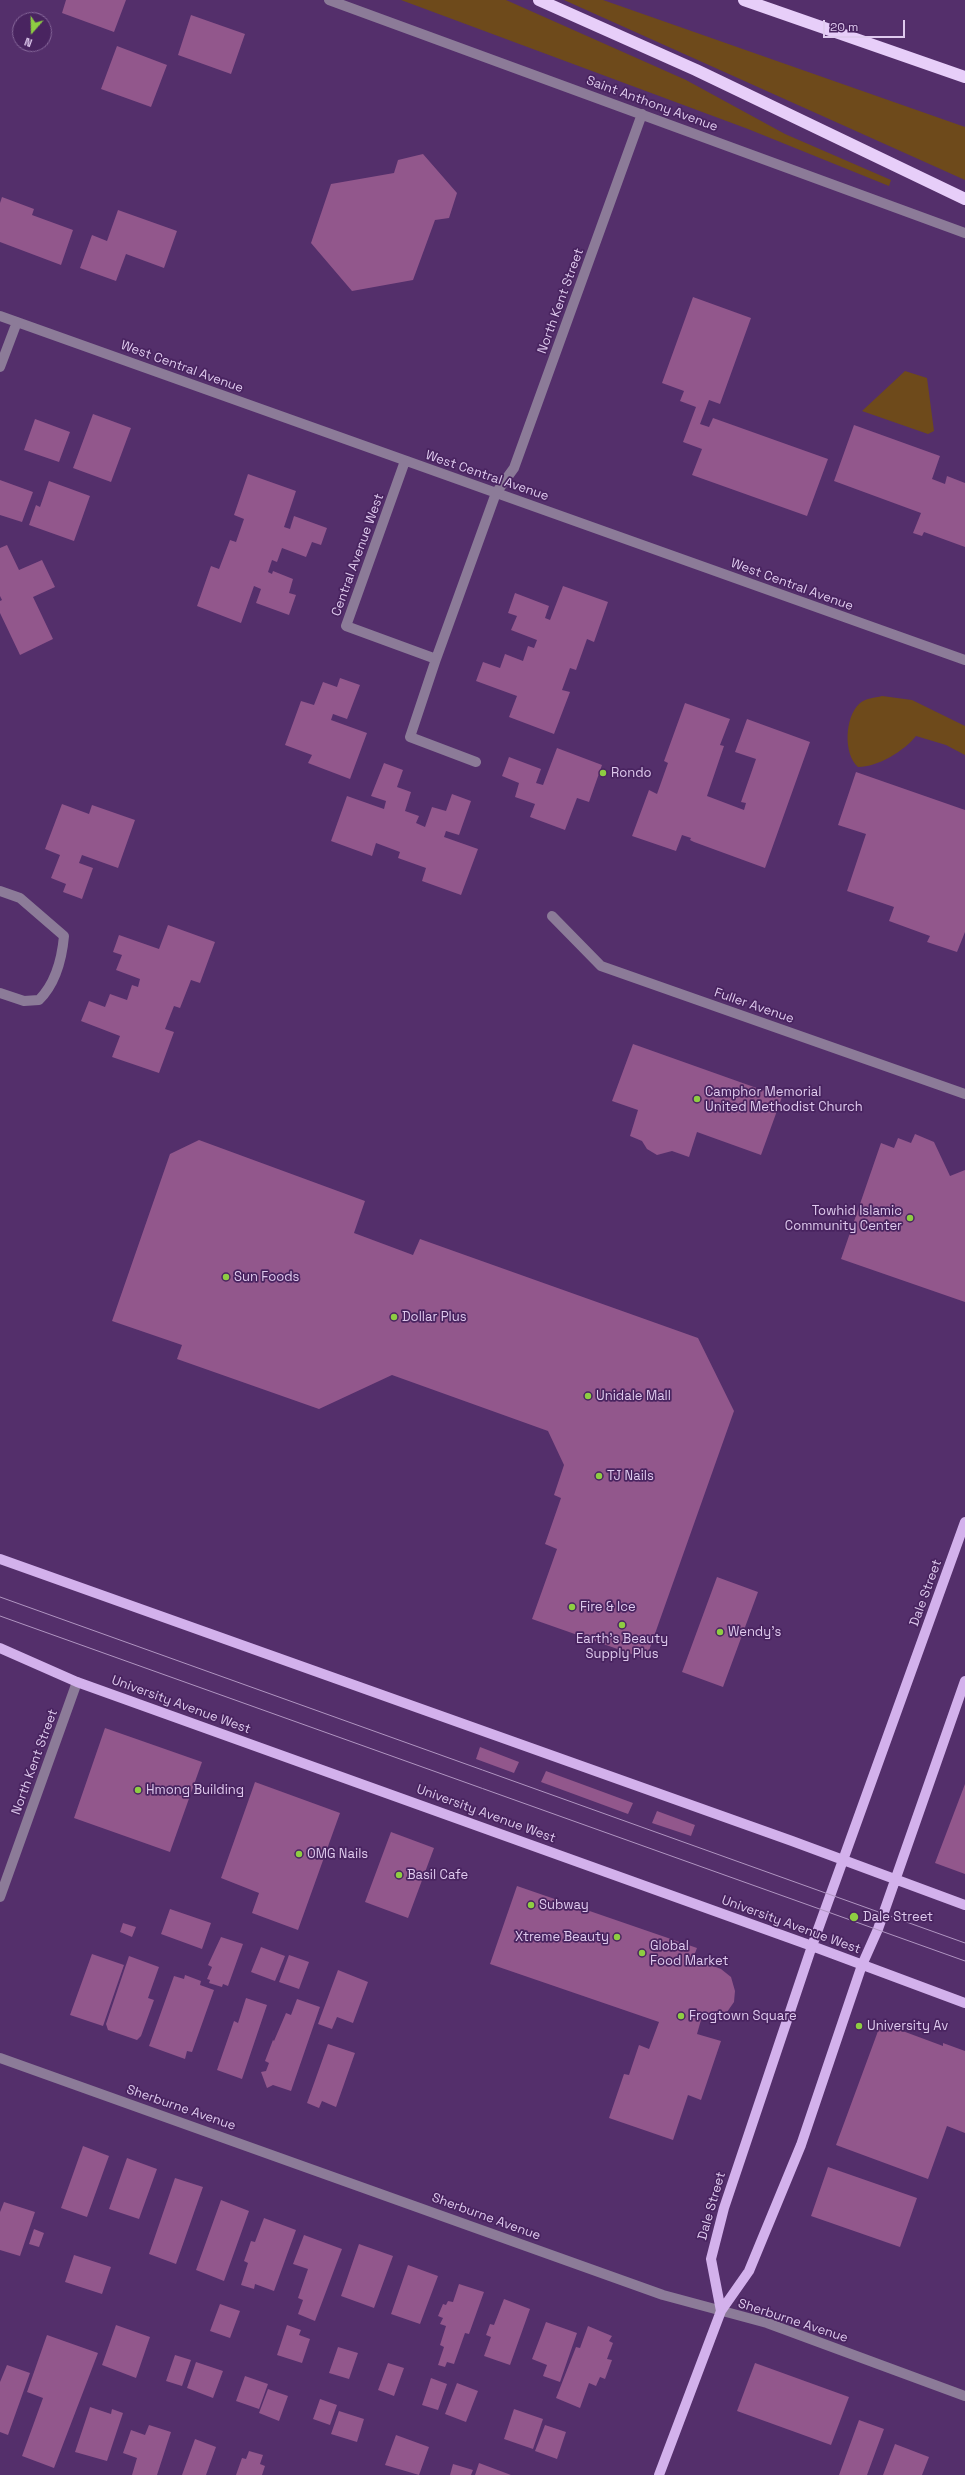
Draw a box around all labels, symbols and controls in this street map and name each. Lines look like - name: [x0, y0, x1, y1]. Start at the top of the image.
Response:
- north arrow: [12, 12, 52, 52]
- scale bar: [825, 12, 907, 38]
- text: 20 m: [830, 19, 858, 35]
- text: N: [22, 34, 34, 50]
- street label: Saint Anthony Avenue: [584, 73, 720, 135]
- street label: North Kent Street: [535, 246, 587, 356]
- street label: West Central Avenue: [119, 338, 245, 396]
- street label: West Central Avenue: [423, 448, 551, 504]
- street label: Central Avenue West: [329, 492, 387, 618]
- street label: West Central Avenue: [729, 556, 855, 614]
- place label: Rondo: [611, 765, 652, 781]
- marker: Rondo: [598, 768, 608, 778]
- street label: Fuller Avenue: [712, 985, 796, 1027]
- place label: Camphor Memorial United Methodist Church: [705, 1084, 863, 1115]
- marker: Camphor Memorial United Methodist Church: [692, 1094, 702, 1104]
- place label: Towhid Islamic Community Center: [785, 1203, 902, 1234]
- marker: Towhid Islamic Community Center: [905, 1213, 915, 1223]
- place label: Sun Foods: [234, 1269, 299, 1285]
- marker: Sun Foods: [221, 1272, 231, 1282]
- place label: Dollar Plus: [402, 1309, 467, 1325]
- marker: Dollar Plus: [389, 1312, 399, 1322]
- place label: Unidale Mall: [596, 1388, 671, 1404]
- marker: Unidale Mall: [583, 1391, 593, 1401]
- place label: TJ Nails: [607, 1468, 654, 1484]
- marker: TJ Nails: [594, 1471, 604, 1481]
- street label: Dale Street: [907, 1557, 945, 1629]
- place label: Fire & Ice: [580, 1599, 636, 1615]
- marker: Fire & Ice: [567, 1602, 577, 1612]
- marker: Earth's Beauty Supply Plus: [617, 1620, 627, 1630]
- place label: Wendy's: [728, 1624, 781, 1640]
- marker: Wendy's: [715, 1627, 725, 1637]
- place label: Earth's Beauty Supply Plus: [576, 1631, 668, 1662]
- street label: University Avenue West: [109, 1673, 253, 1737]
- street label: North Kent Street: [9, 1707, 61, 1817]
- place label: Hmong Building: [146, 1782, 244, 1798]
- street label: University Avenue West: [414, 1782, 558, 1846]
- marker: Hmong Building: [133, 1785, 143, 1795]
- place label: OMG Nails: [307, 1846, 368, 1862]
- marker: OMG Nails: [294, 1849, 304, 1859]
- place label: Basil Cafe: [407, 1867, 468, 1883]
- marker: Basil Cafe: [394, 1870, 404, 1880]
- street label: University Avenue West: [719, 1893, 863, 1957]
- place label: Subway: [539, 1897, 589, 1913]
- marker: Subway: [526, 1900, 536, 1910]
- place label: Dale Street: [863, 1909, 933, 1925]
- marker: Dale Street: [848, 1911, 860, 1923]
- place label: Xtreme Beauty: [515, 1929, 609, 1945]
- marker: Xtreme Beauty: [612, 1932, 622, 1942]
- place label: Global Food Market: [650, 1938, 728, 1969]
- marker: Global Food Market: [637, 1948, 647, 1958]
- place label: Frogtown Square: [689, 2008, 797, 2024]
- marker: Frogtown Square: [676, 2011, 686, 2021]
- place label: University Av: [867, 2018, 948, 2034]
- marker: University Av: [854, 2021, 864, 2031]
- street label: Sherburne Avenue: [124, 2082, 238, 2134]
- street label: Dale Street: [695, 2170, 729, 2242]
- street label: Sherburne Avenue: [429, 2190, 543, 2244]
- street label: Sherburne Avenue: [736, 2296, 850, 2346]

